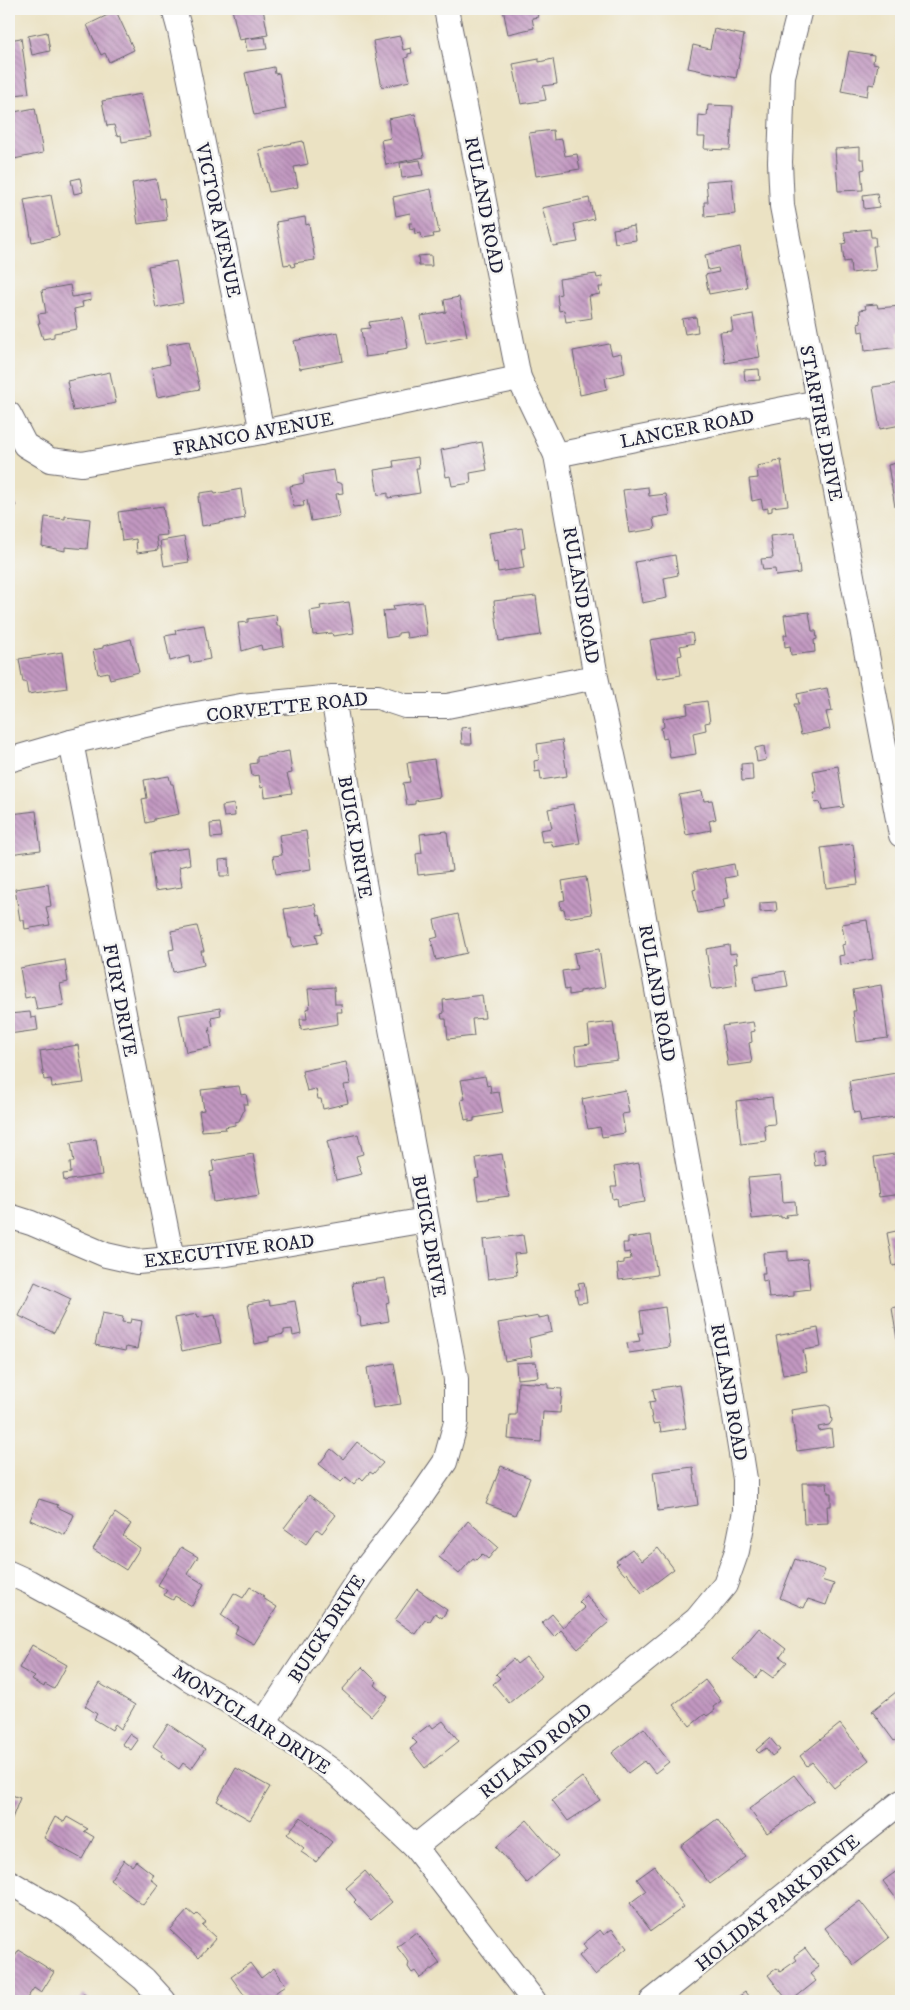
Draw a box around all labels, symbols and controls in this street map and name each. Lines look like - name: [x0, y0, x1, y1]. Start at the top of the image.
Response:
- street label: RULAND ROAD: [459, 135, 508, 276]
- street label: VICTOR AVENUE: [190, 140, 245, 300]
- street label: STARFIRE DRIVE: [794, 343, 847, 503]
- street label: LANCER ROAD: [618, 405, 756, 454]
- street label: FRANCO AVENUE: [171, 408, 335, 461]
- street label: RULAND ROAD: [557, 525, 604, 666]
- street label: CORVETTE ROAD: [205, 688, 369, 727]
- street label: BUICK DRIVE: [332, 774, 377, 900]
- street label: RULAND ROAD: [633, 923, 680, 1064]
- street label: FURY DRIVE: [97, 942, 142, 1059]
- street label: BUICK DRIVE: [406, 1173, 451, 1299]
- street label: EXECUTIVE ROAD: [142, 1230, 316, 1273]
- street label: RULAND ROAD: [705, 1322, 752, 1463]
- street label: BUICK DRIVE: [284, 1570, 371, 1687]
- street label: MONTCLAIR DRIVE: [168, 1661, 334, 1780]
- street label: RULAND ROAD: [475, 1698, 597, 1804]
- street label: HOLIDAY PARK DRIVE: [691, 1830, 865, 1977]

